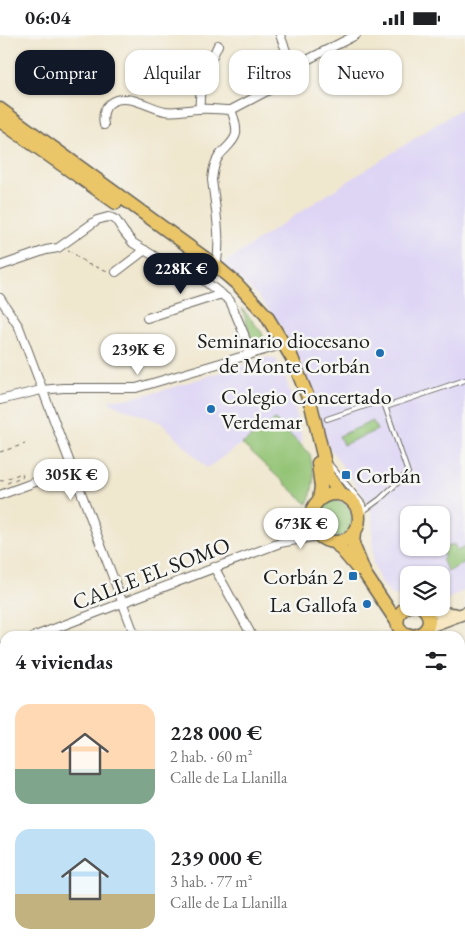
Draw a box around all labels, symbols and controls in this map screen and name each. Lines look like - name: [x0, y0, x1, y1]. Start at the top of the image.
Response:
- text: 06:04: [25, 5, 71, 30]
- chip: Comprar: [15, 50, 115, 95]
- chip: Alquilar: [125, 50, 219, 95]
- chip: Filtros: [229, 50, 309, 95]
- chip: Nuevo: [319, 50, 402, 95]
- pin: 228K €: [140, 253, 222, 295]
- text: 228K €: [154, 258, 208, 279]
- place label: Seminario diocesano de Monte Corbán: [197, 326, 370, 380]
- pin: 239K €: [97, 333, 179, 376]
- text: 239K €: [111, 339, 165, 360]
- marker: Seminario diocesano de Monte Corbán: [374, 347, 386, 359]
- place label: Colegio Concertado Verdemar: [221, 382, 392, 436]
- marker: Colegio Concertado Verdemar: [205, 403, 217, 415]
- pin: 305K €: [30, 459, 112, 501]
- place label: Corbán: [356, 461, 422, 490]
- text: 305K €: [44, 464, 98, 485]
- marker: Corbán: [340, 469, 352, 481]
- map controls: [400, 506, 450, 616]
- button: locate: [400, 506, 450, 556]
- pin: 673K €: [260, 507, 342, 550]
- text: 673K €: [274, 513, 328, 534]
- street label: CALLE EL SOMO: [68, 530, 234, 617]
- place label: Corbán 2: [263, 562, 343, 591]
- button: layers: [400, 566, 450, 616]
- marker: Corbán 2: [347, 570, 359, 582]
- place label: La Gallofa: [269, 590, 357, 619]
- marker: La Gallofa: [361, 598, 373, 610]
- icon: filters: [422, 647, 450, 675]
- text: 4 viviendas: [15, 648, 113, 675]
- text: 228 000 €: [170, 719, 262, 746]
- icon: home: [55, 724, 115, 784]
- text: 2 hab. · 60 m²: [170, 746, 252, 767]
- text: Calle de La Llanilla: [170, 767, 287, 788]
- text: 239 000 €: [170, 844, 262, 871]
- icon: home: [55, 849, 115, 909]
- text: 3 hab. · 77 m²: [170, 871, 252, 892]
- text: Calle de La Llanilla: [170, 892, 287, 913]

